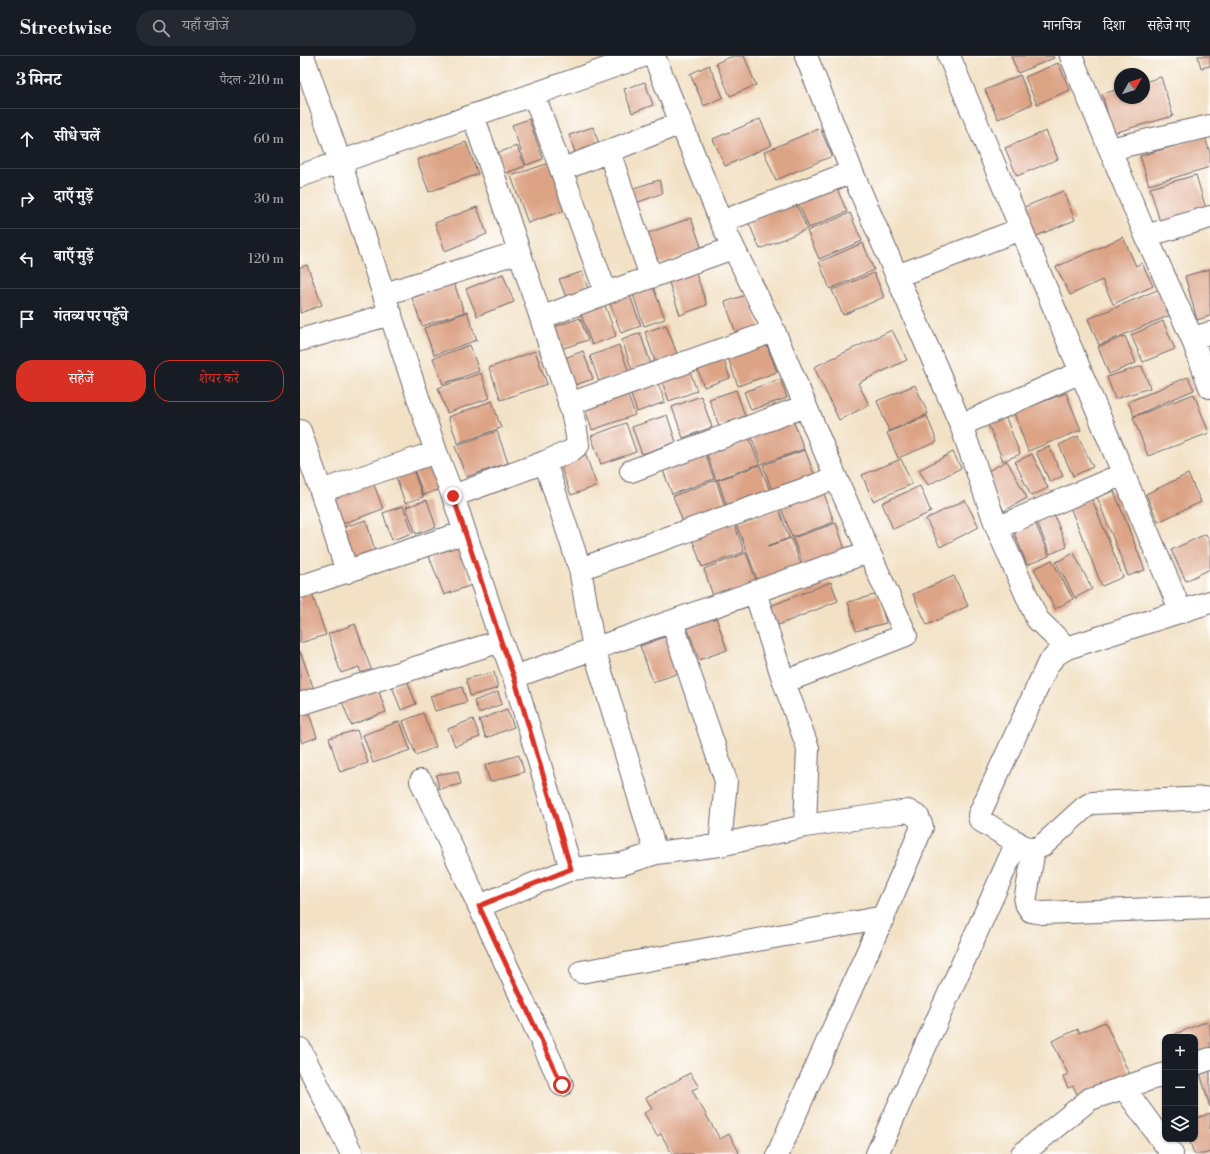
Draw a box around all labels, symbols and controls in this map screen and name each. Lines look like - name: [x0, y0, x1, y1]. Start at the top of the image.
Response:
- search box: [136, 10, 416, 46]
- text: Streetwise: [20, 16, 112, 40]
- text: यहाँ खोजें: [182, 16, 229, 35]
- icon: search: [150, 17, 172, 39]
- text: मानचित्र: [1043, 17, 1081, 35]
- text: दिशा: [1103, 17, 1125, 35]
- text: सहेजे गए: [1147, 17, 1190, 35]
- north arrow: [1114, 68, 1150, 104]
- text: 3 मिनट: [16, 69, 61, 91]
- text: पैदल · 210 m: [220, 72, 284, 88]
- text: सीधे चलें: [54, 127, 100, 146]
- icon: ahead: [16, 128, 38, 150]
- text: 60 m: [253, 131, 284, 147]
- text: दाएँ मुड़ें: [54, 187, 93, 206]
- icon: right: [16, 188, 38, 210]
- text: 30 m: [254, 191, 284, 207]
- text: बाएँ मुड़ें: [54, 247, 94, 266]
- icon: left: [16, 248, 38, 270]
- text: 120 m: [248, 251, 284, 267]
- text: गंतव्य पर पहुँचे: [54, 307, 128, 326]
- icon: arrive: [16, 308, 38, 330]
- button: सहेजें: [16, 360, 146, 402]
- button: शेयर करें: [154, 360, 284, 402]
- route end: [444, 487, 462, 505]
- map controls: [1162, 1034, 1198, 1142]
- button: +: [1162, 1034, 1198, 1070]
- button: −: [1162, 1070, 1198, 1106]
- route start: [553, 1076, 571, 1094]
- button: layers: [1162, 1106, 1198, 1142]

